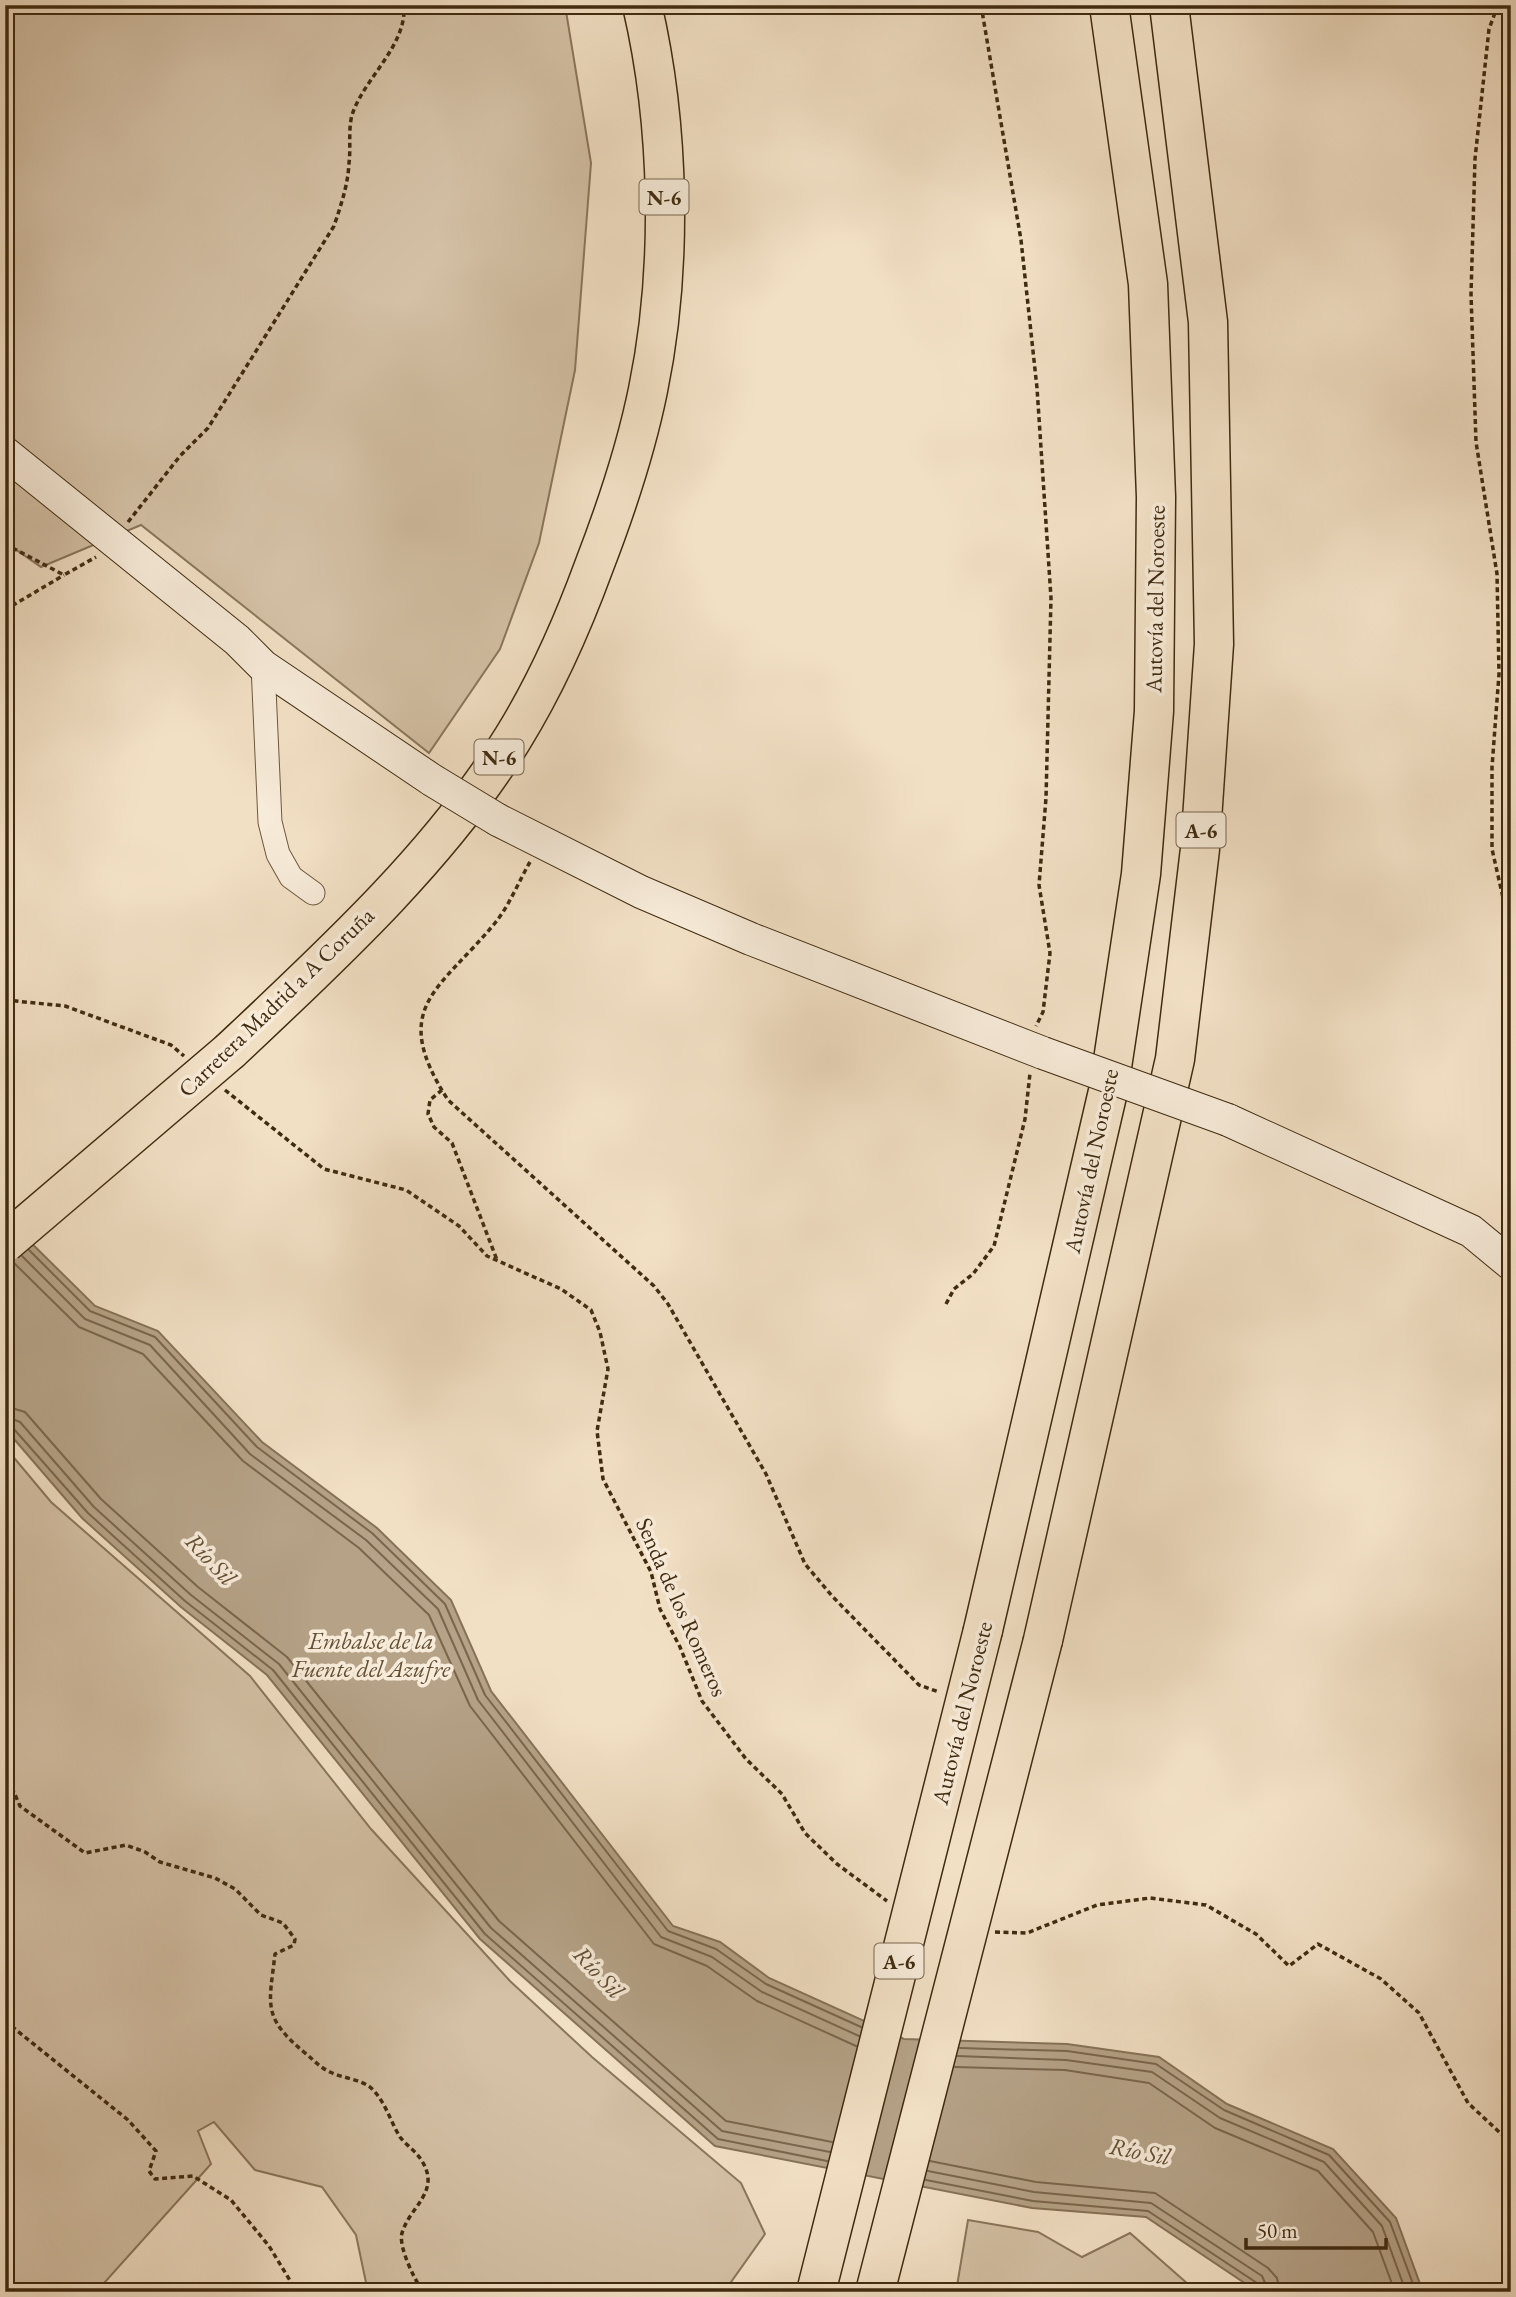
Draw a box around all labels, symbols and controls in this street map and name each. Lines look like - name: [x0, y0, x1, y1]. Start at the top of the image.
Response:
- road number: N-6: [640, 180, 688, 214]
- street label: Autovía del Noroeste: [1138, 505, 1172, 694]
- road number: N-6: [475, 740, 524, 774]
- road number: A-6: [1176, 812, 1226, 848]
- street label: Carretera Madrid a A Coruña: [172, 900, 381, 1104]
- street label: Autovía del Noroeste: [1057, 1066, 1125, 1257]
- street label: Senda de los Romeros: [629, 1513, 735, 1701]
- water label: Río Sil: [179, 1526, 244, 1593]
- street label: Autovía del Noroeste: [924, 1618, 999, 1809]
- water label: Embalse de la Fuente del Azufre: [291, 1625, 451, 1684]
- water label: Río Sil: [567, 1939, 632, 2006]
- road number: A-6: [874, 1944, 923, 1979]
- water label: Río Sil: [1107, 2130, 1174, 2172]
- scale bar: [1246, 2206, 1386, 2250]
- text: 50 m: [1257, 2217, 1298, 2244]

